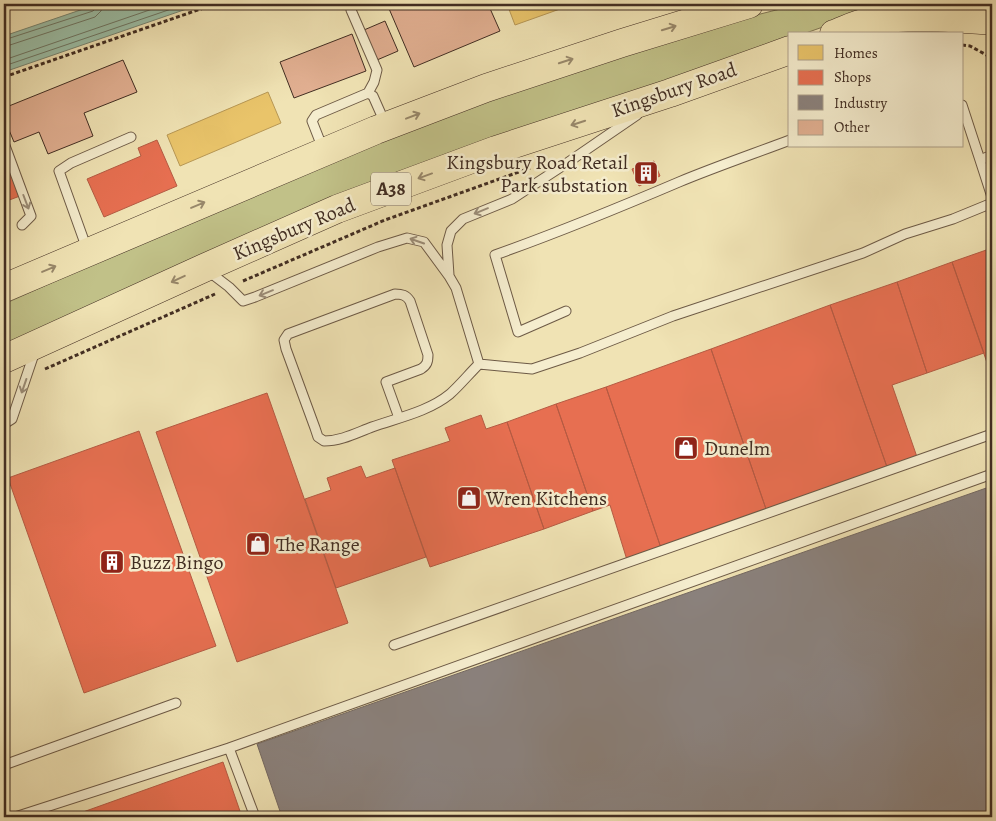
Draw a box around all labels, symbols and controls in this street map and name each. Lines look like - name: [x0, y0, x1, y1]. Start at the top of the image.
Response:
- one-way arrow: [661, 23, 677, 33]
- legend: [788, 32, 964, 148]
- text: Homes: [834, 43, 878, 63]
- one-way arrow: [558, 56, 574, 66]
- street label: Kingsbury Road: [608, 56, 740, 124]
- text: Shops: [834, 67, 871, 87]
- text: Industry: [834, 93, 888, 113]
- one-way arrow: [405, 110, 420, 120]
- text: Other: [834, 117, 870, 137]
- one-way arrow: [571, 118, 587, 128]
- place label: Kingsbury Road Retail Park substation: [446, 149, 628, 199]
- building icon: Kingsbury Road Retail Park substation: [633, 160, 659, 186]
- road number: A38: [371, 172, 411, 205]
- one-way arrow: [418, 172, 433, 181]
- street label: Kingsbury Road: [229, 191, 360, 267]
- one-way arrow: [22, 194, 31, 209]
- one-way arrow: [190, 200, 205, 209]
- one-way arrow: [474, 207, 489, 217]
- one-way arrow: [410, 236, 425, 245]
- one-way arrow: [41, 263, 56, 273]
- one-way arrow: [171, 275, 186, 285]
- one-way arrow: [259, 289, 274, 298]
- one-way arrow: [18, 378, 28, 394]
- shop icon: Dunelm: [673, 435, 699, 461]
- place label: Dunelm: [704, 435, 771, 462]
- shop icon: Wren Kitchens: [456, 485, 482, 511]
- place label: Wren Kitchens: [485, 485, 607, 512]
- shop icon: The Range: [245, 531, 271, 557]
- place label: The Range: [276, 531, 360, 558]
- building icon: Buzz Bingo: [99, 549, 125, 575]
- place label: Buzz Bingo: [130, 549, 223, 576]

